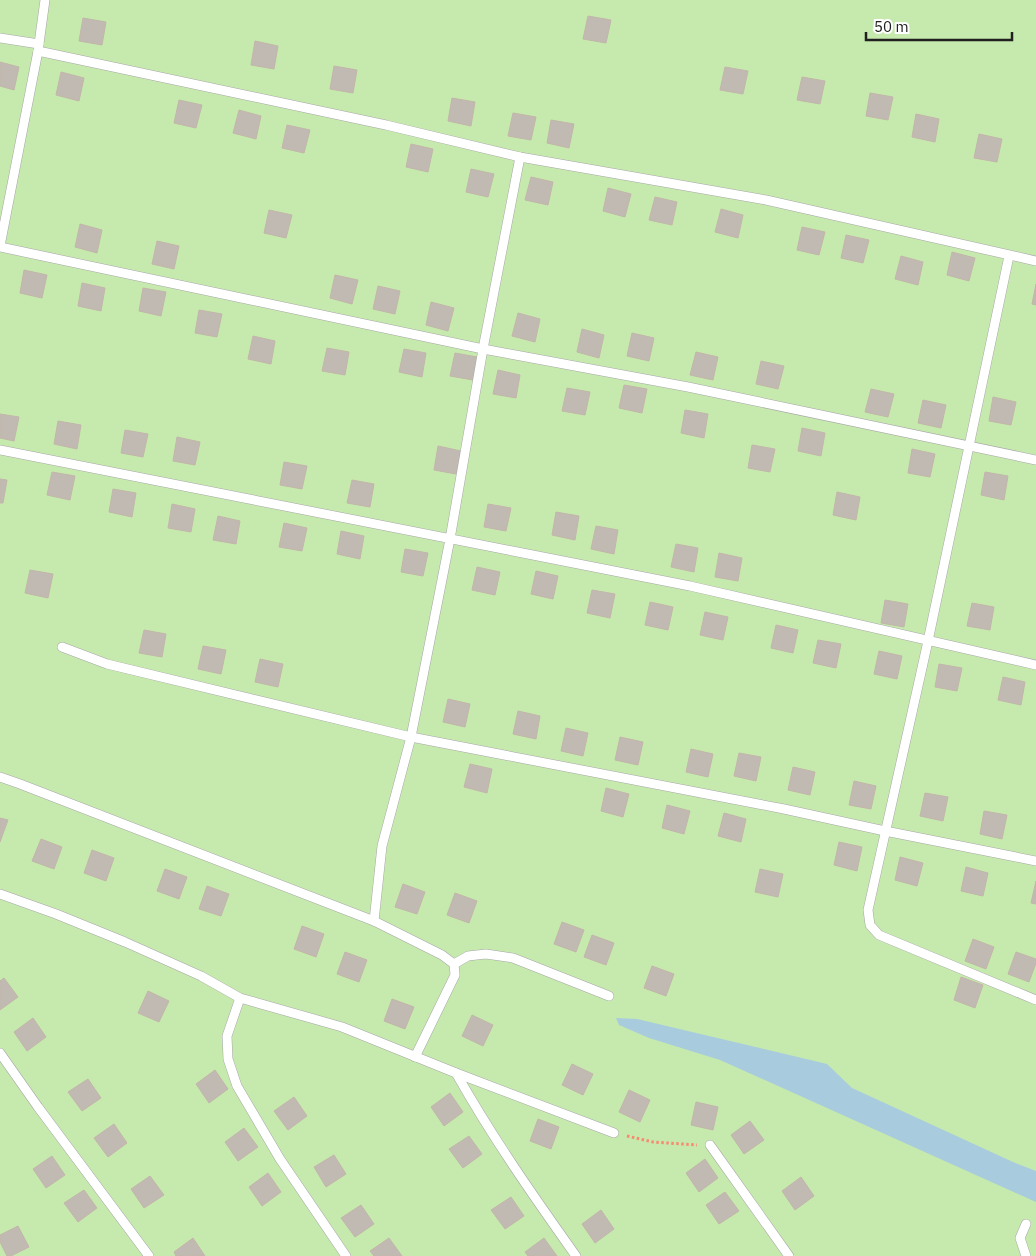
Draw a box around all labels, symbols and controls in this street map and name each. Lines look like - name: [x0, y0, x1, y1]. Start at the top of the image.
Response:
- scale bar: [866, 10, 1012, 42]
- text: 50 m: [874, 17, 909, 36]

